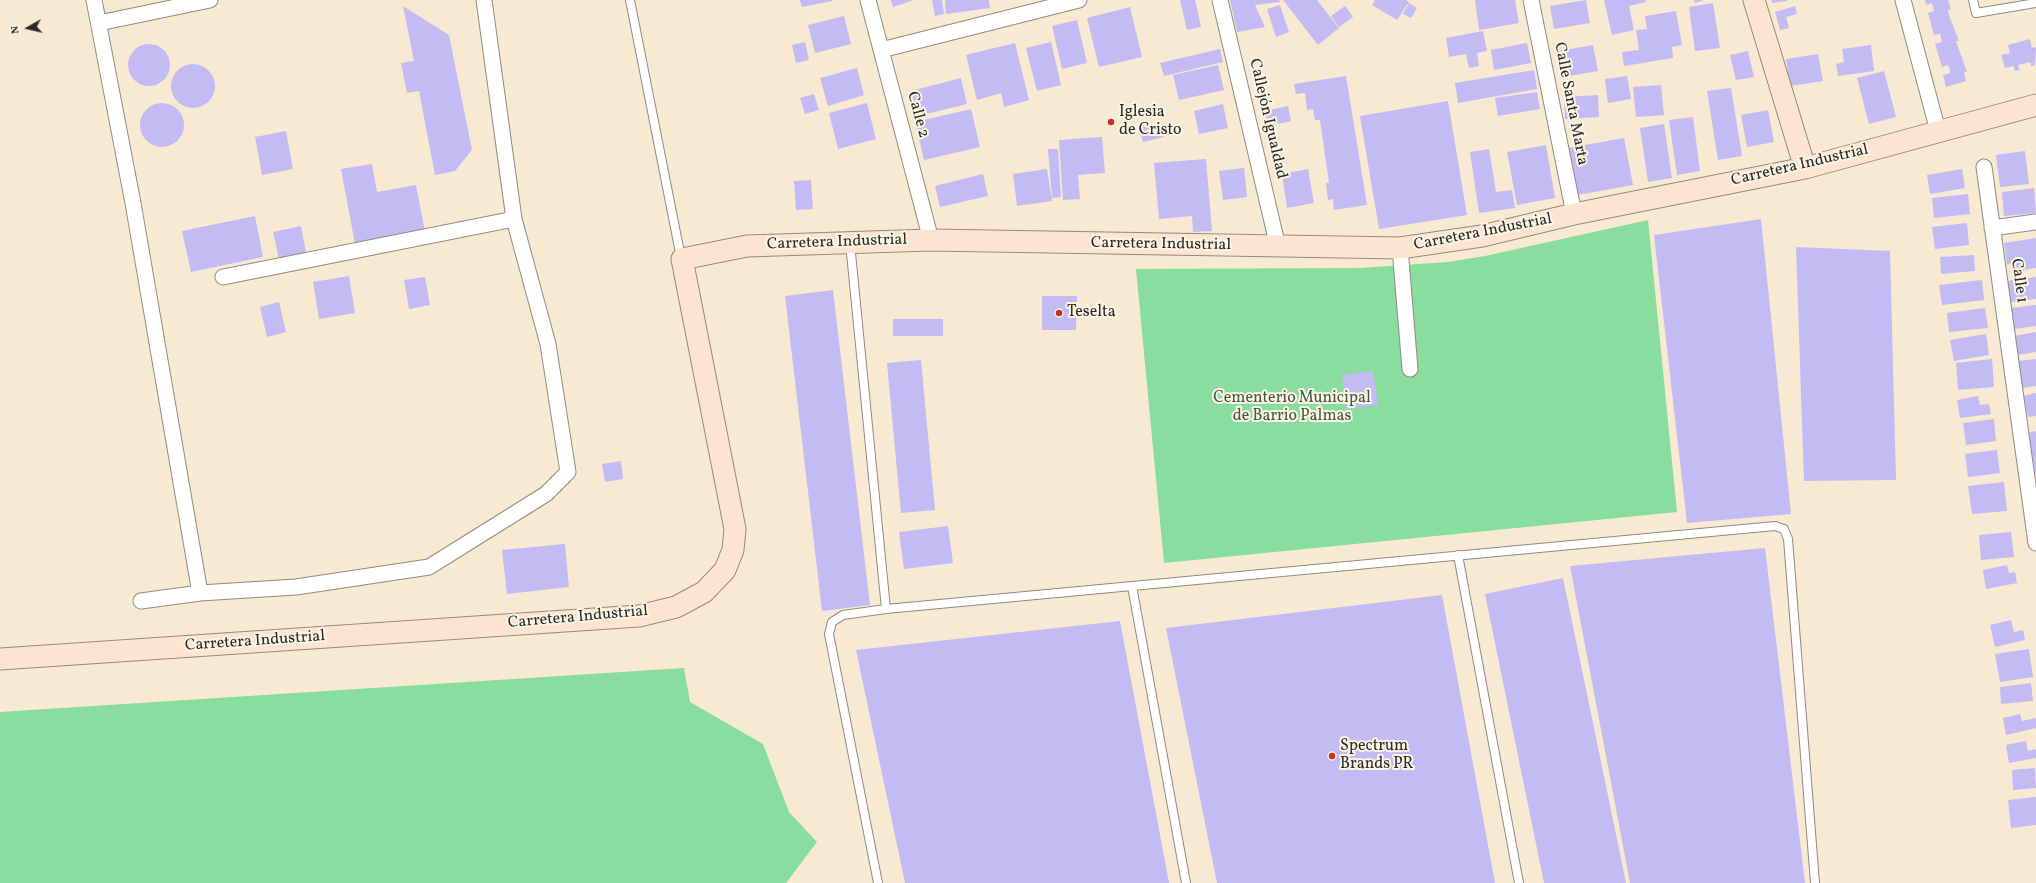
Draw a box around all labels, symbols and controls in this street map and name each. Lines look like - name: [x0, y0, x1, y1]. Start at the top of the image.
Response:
- north arrow: [8, 8, 48, 48]
- text: N: [8, 25, 24, 35]
- street label: Calle Santa Marta: [1549, 41, 1591, 167]
- street label: Callejón Igualdad: [1244, 57, 1290, 181]
- street label: Calle 2: [902, 90, 932, 140]
- place label: Iglesia de Cristo: [1119, 103, 1182, 141]
- marker: Iglesia de Cristo: [1106, 117, 1116, 127]
- street label: Carretera Industrial: [1729, 141, 1871, 191]
- street label: Carretera Industrial: [1412, 210, 1554, 256]
- street label: Carretera Industrial: [767, 231, 907, 255]
- street label: Carretera Industrial: [1091, 234, 1231, 256]
- street label: Calle 1: [2005, 257, 2031, 305]
- place label: Teselta: [1067, 303, 1116, 323]
- marker: Teselta: [1054, 308, 1064, 318]
- park label: Cementerio Municipal de Barrio Palmas: [1213, 389, 1371, 427]
- street label: Carretera Industrial: [507, 602, 649, 634]
- street label: Carretera Industrial: [184, 628, 326, 656]
- place label: Spectrum Brands PR: [1340, 737, 1414, 775]
- marker: Spectrum Brands PR: [1327, 751, 1337, 761]

